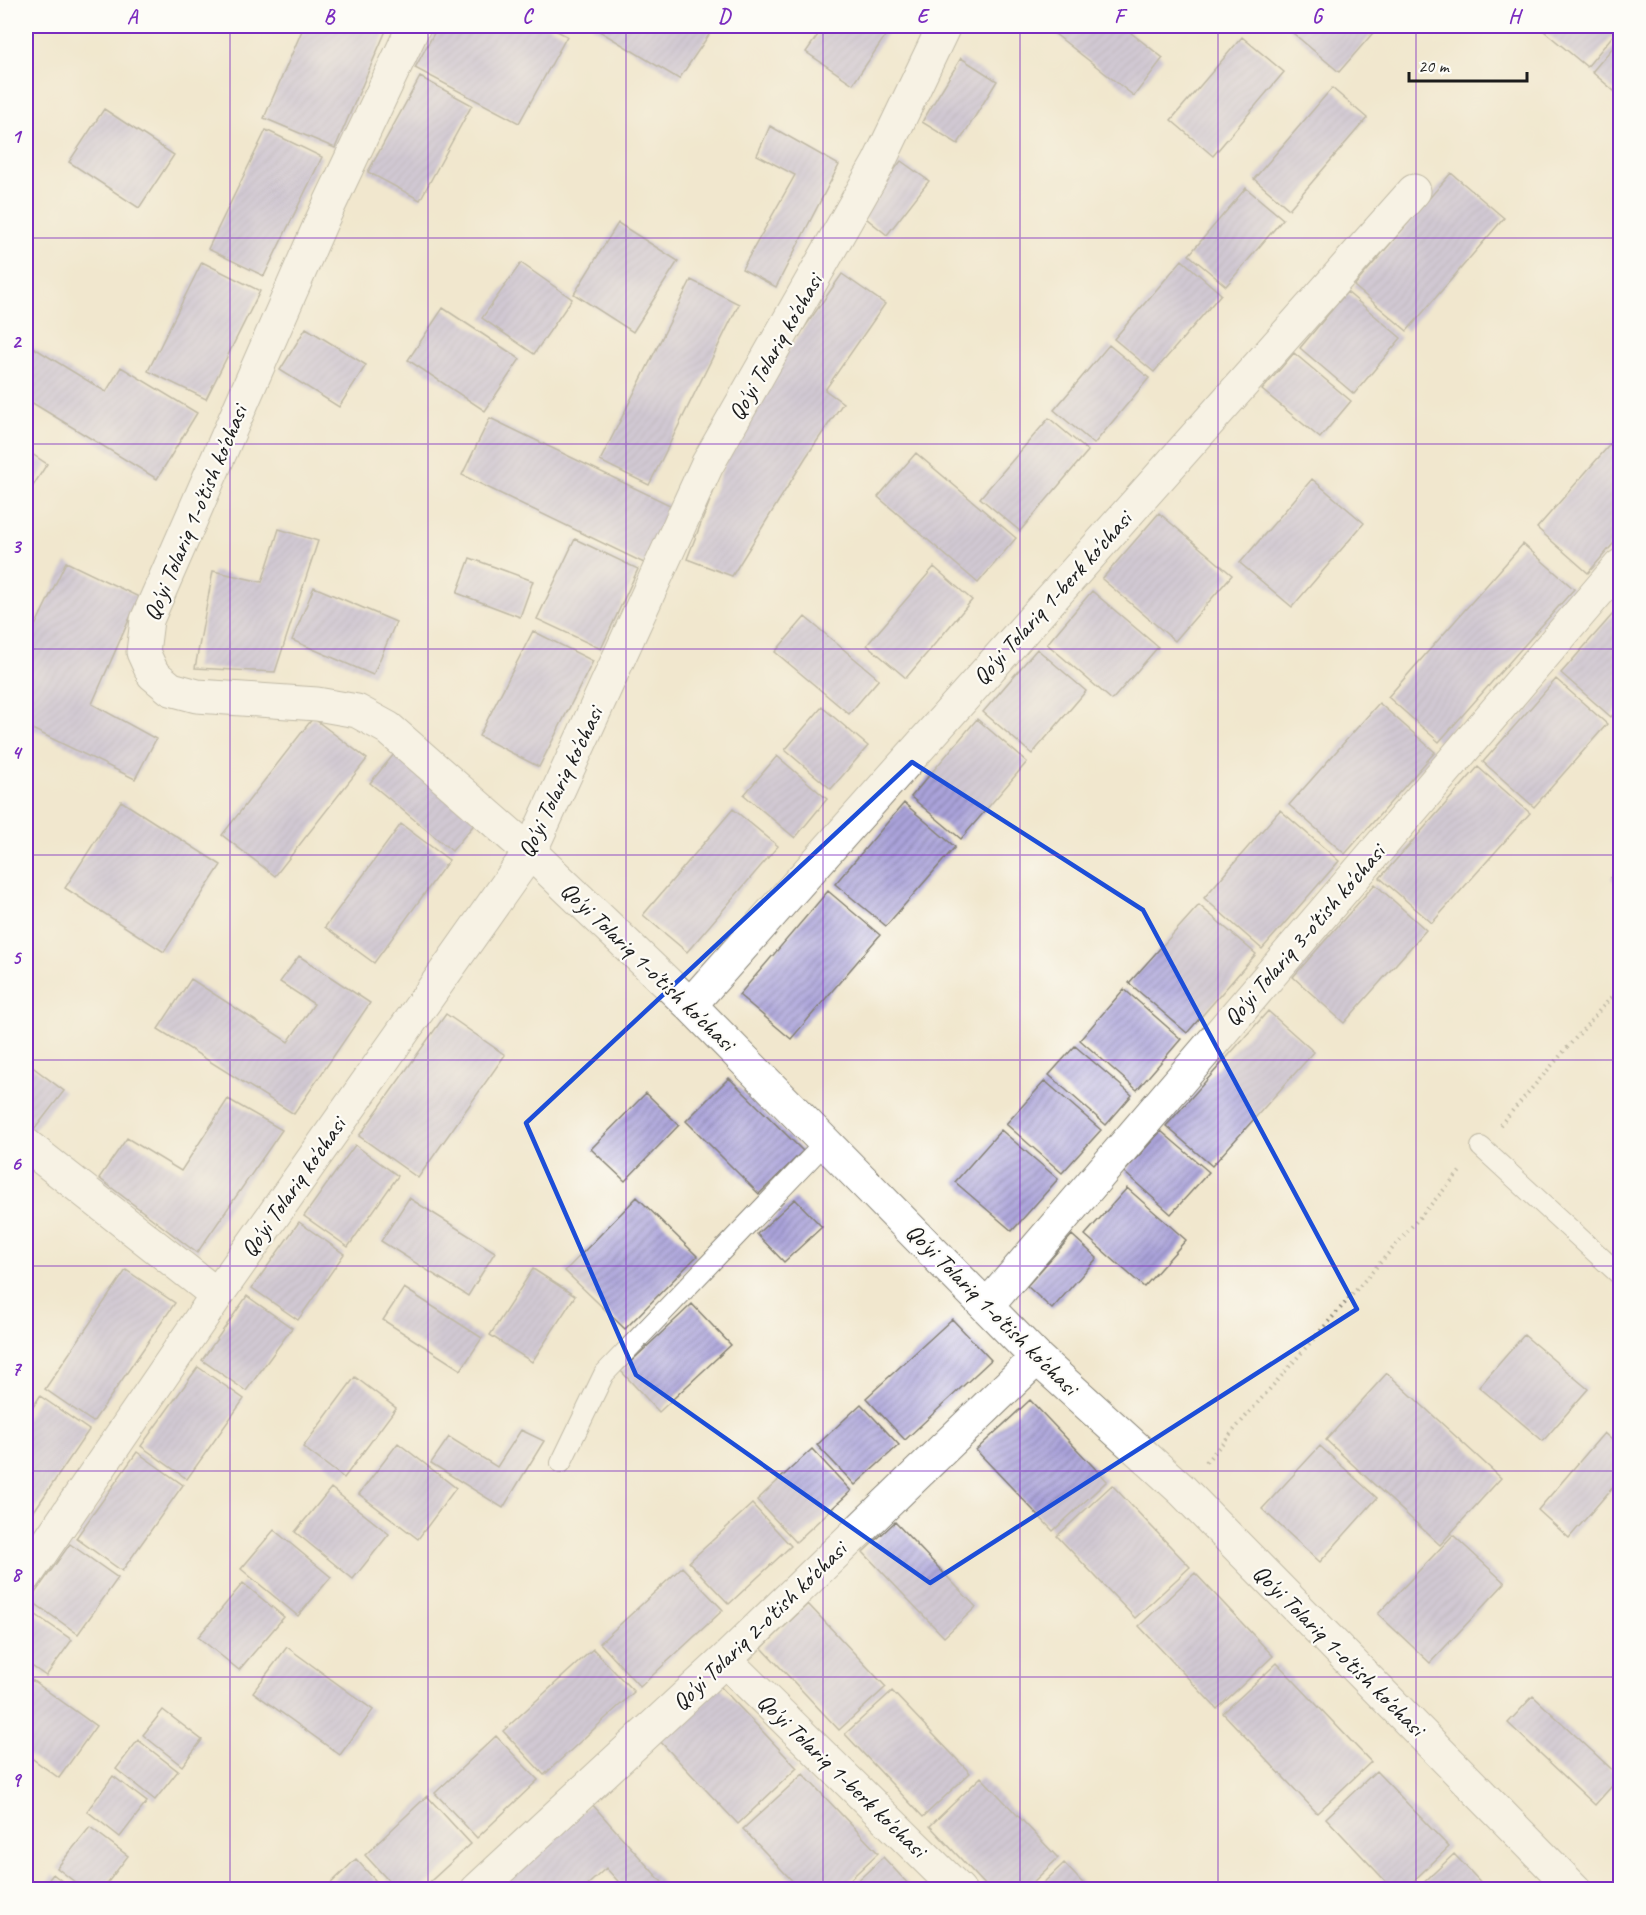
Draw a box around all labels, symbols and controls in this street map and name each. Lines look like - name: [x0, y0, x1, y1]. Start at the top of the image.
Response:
- text: A: [127, 4, 139, 29]
- text: B: [324, 4, 336, 29]
- text: C: [522, 4, 534, 29]
- text: D: [718, 4, 732, 29]
- text: E: [917, 4, 931, 29]
- text: F: [1114, 4, 1128, 29]
- text: G: [1312, 4, 1325, 29]
- text: H: [1508, 4, 1523, 29]
- scale bar: [1409, 45, 1528, 83]
- text: 20 m: [1418, 55, 1451, 77]
- text: 1: [12, 124, 23, 149]
- street label: Qo'yi Tolariq ko'chasi: [721, 266, 830, 425]
- text: 2: [12, 329, 23, 354]
- street label: Qo'yi Tolariq 1-o'tish ko'chasi: [136, 398, 255, 625]
- street label: Qo'yi Tolariq 1-berk ko'chasi: [966, 503, 1140, 691]
- text: 3: [12, 534, 23, 559]
- street label: Qo'yi Tolariq ko'chasi: [511, 700, 610, 862]
- text: 4: [12, 740, 24, 765]
- street label: Qo'yi Tolariq 3-o'tish ko'chasi: [1217, 836, 1393, 1032]
- street label: Qo'yi Tolariq 1-o'tish ko'chasi: [554, 875, 743, 1059]
- text: 5: [12, 945, 23, 970]
- street label: Qo'yi Tolariq ko'chasi: [234, 1109, 354, 1263]
- text: 6: [11, 1151, 22, 1176]
- street label: Qo'yi Tolariq 1-o'tish ko'chasi: [900, 1217, 1086, 1403]
- text: 7: [12, 1356, 23, 1381]
- street label: Qo'yi Tolariq 2-o'tish ko'chasi: [665, 1533, 854, 1717]
- street label: Qo'yi Tolariq 1-o'tish ko'chasi: [1247, 1558, 1433, 1744]
- text: 8: [12, 1562, 24, 1587]
- street label: Qo'yi Tolariq 1-berk ko'chasi: [751, 1686, 935, 1865]
- text: 9: [12, 1767, 23, 1792]

